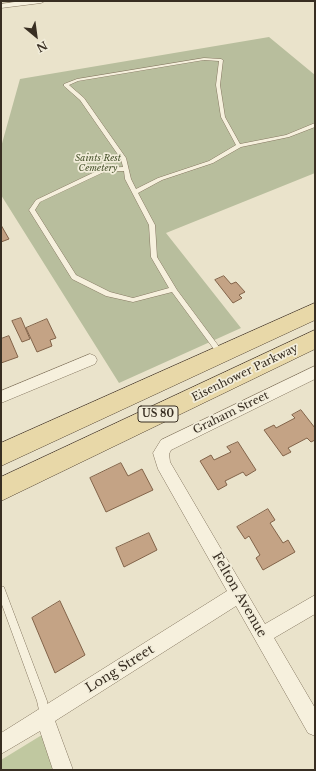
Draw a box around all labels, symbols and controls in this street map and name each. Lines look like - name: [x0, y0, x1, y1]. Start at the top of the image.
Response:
- north arrow: [16, 16, 56, 56]
- text: N: [34, 38, 50, 55]
- park label: Saints Rest Cemetery: [75, 153, 121, 174]
- street label: Eisenhower Parkway: [190, 341, 300, 405]
- street label: Graham Street: [191, 389, 271, 437]
- road number: US 80: [138, 406, 178, 422]
- street label: Felton Avenue: [208, 550, 270, 640]
- street label: Long Street: [83, 642, 157, 696]

